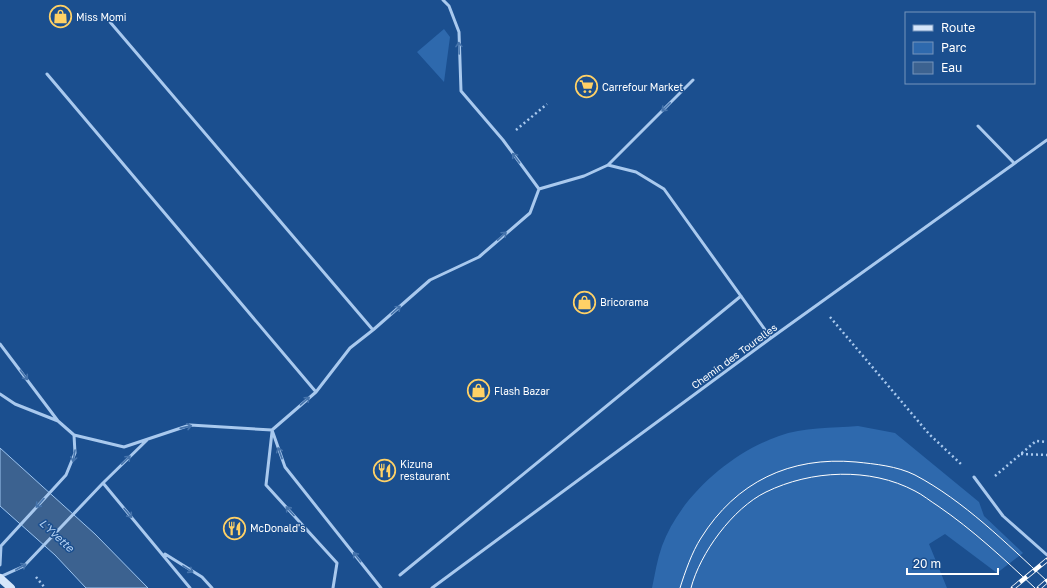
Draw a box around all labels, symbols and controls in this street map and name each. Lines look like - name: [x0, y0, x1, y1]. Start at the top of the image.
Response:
- shop icon: Miss Momi: [48, 4, 74, 30]
- place label: Miss Momi: [76, 11, 127, 23]
- legend: [905, 12, 1035, 84]
- text: Route: [941, 20, 975, 35]
- text: Parc: [941, 40, 967, 55]
- one-way arrow: [455, 42, 463, 55]
- text: Eau: [941, 60, 962, 75]
- supermarket icon: Carrefour Market: [573, 74, 599, 100]
- place label: Carrefour Market: [602, 81, 683, 93]
- one-way arrow: [661, 102, 671, 112]
- one-way arrow: [512, 152, 520, 163]
- one-way arrow: [496, 232, 507, 241]
- shop icon: Bricorama: [571, 289, 597, 315]
- place label: Bricorama: [600, 296, 649, 308]
- one-way arrow: [391, 305, 401, 315]
- street label: Chemin des Tourelles: [689, 321, 779, 391]
- one-way arrow: [19, 370, 28, 381]
- shop icon: Flash Bazar: [466, 378, 492, 404]
- place label: Flash Bazar: [494, 385, 550, 397]
- one-way arrow: [300, 397, 310, 406]
- one-way arrow: [179, 423, 192, 431]
- one-way arrow: [276, 448, 284, 460]
- one-way arrow: [70, 449, 78, 462]
- one-way arrow: [121, 455, 131, 465]
- restaurant icon: Kizuna restaurant: [372, 457, 398, 483]
- place label: Kizuna restaurant: [400, 458, 450, 482]
- one-way arrow: [35, 498, 45, 508]
- one-way arrow: [285, 506, 294, 516]
- one-way arrow: [123, 507, 132, 518]
- restaurant icon: McDonald's: [221, 515, 247, 541]
- water label: L'Yvette: [37, 516, 78, 555]
- place label: McDonald's: [250, 522, 306, 534]
- scale bar: [907, 550, 998, 576]
- one-way arrow: [352, 552, 361, 563]
- text: 20 m: [913, 556, 941, 571]
- one-way arrow: [15, 562, 26, 571]
- one-way arrow: [182, 565, 194, 573]

